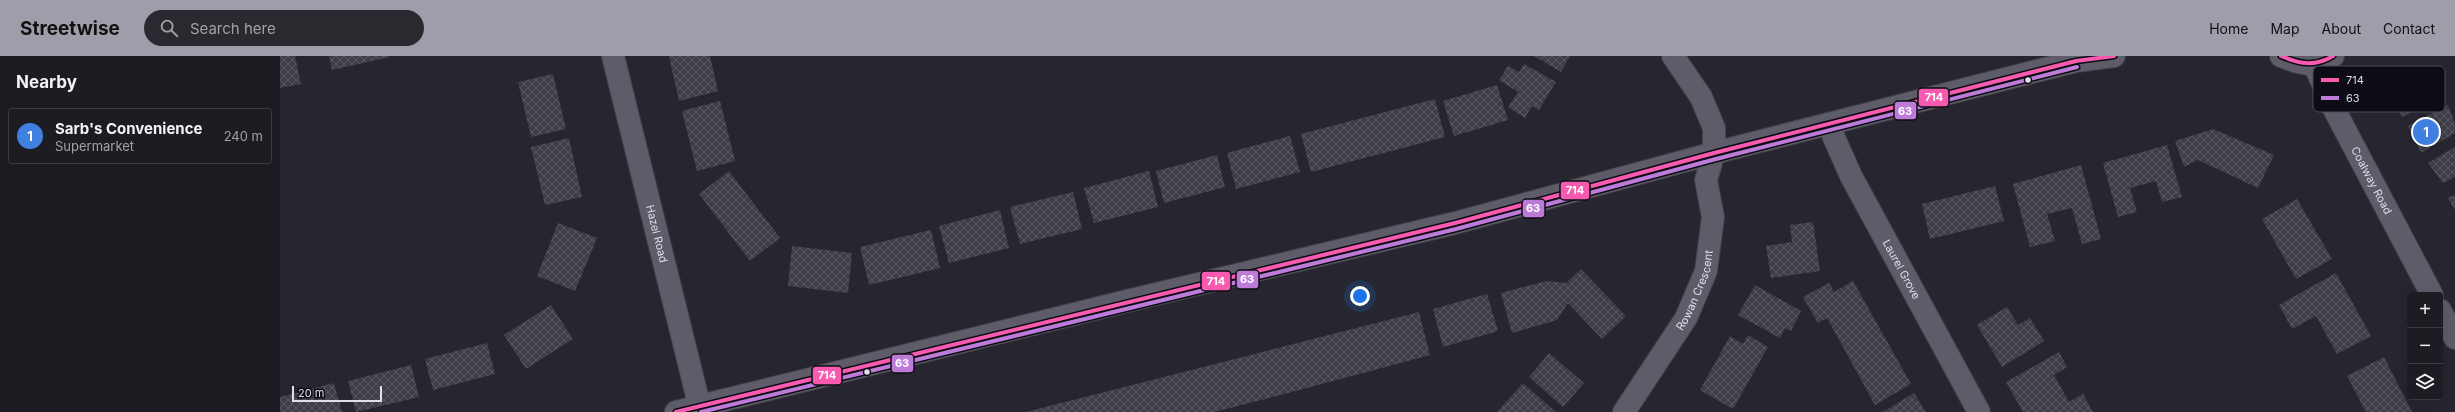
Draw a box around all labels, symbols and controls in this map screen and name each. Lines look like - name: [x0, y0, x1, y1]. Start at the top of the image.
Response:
- search box: [144, 10, 424, 46]
- text: Streetwise: [20, 17, 120, 40]
- icon: search: [158, 17, 180, 39]
- text: Search here: [190, 19, 276, 38]
- text: Home: [2209, 20, 2248, 37]
- text: Map: [2270, 20, 2300, 37]
- text: About: [2322, 20, 2361, 37]
- text: Contact: [2383, 20, 2435, 37]
- legend: [2313, 66, 2445, 112]
- text: Nearby: [16, 72, 77, 92]
- text: 714: [2346, 73, 2364, 87]
- unlabelled marker: [2023, 75, 2033, 85]
- line badge: 714: [1918, 88, 1949, 107]
- text: 714: [1925, 90, 1943, 104]
- text: 63: [2346, 91, 2360, 105]
- line badge: 63: [1894, 101, 1917, 120]
- text: 63: [1898, 104, 1912, 118]
- pin: 1: [2413, 117, 2439, 147]
- text: Sarb's Convenience: [55, 119, 202, 138]
- text: 1: [27, 128, 33, 144]
- text: 240 m: [224, 128, 263, 144]
- text: Supermarket: [55, 138, 134, 154]
- street label: Coalway Road: [2348, 144, 2395, 217]
- line badge: 714: [1560, 181, 1590, 200]
- text: 714: [1566, 183, 1584, 197]
- line badge: 63: [1522, 199, 1545, 218]
- text: 63: [1526, 201, 1540, 215]
- street label: Hazel Road: [643, 203, 671, 264]
- street label: Laurel Grove: [1880, 237, 1924, 302]
- street label: Rowan Crescent: [1673, 249, 1716, 333]
- line badge: 63: [1236, 270, 1259, 289]
- line badge: 714: [1201, 271, 1231, 291]
- text: 63: [1240, 272, 1254, 286]
- text: 714: [1207, 274, 1225, 288]
- your location: [1350, 286, 1370, 306]
- map controls: [2407, 292, 2443, 400]
- button: +: [2407, 292, 2443, 328]
- button: −: [2407, 328, 2443, 364]
- line badge: 63: [891, 354, 914, 373]
- text: 63: [895, 356, 909, 370]
- button: layers: [2407, 364, 2443, 400]
- line badge: 714: [812, 366, 842, 385]
- unlabelled marker: [862, 367, 872, 377]
- text: 714: [818, 368, 836, 382]
- scale bar: [292, 384, 382, 403]
- text: 20 m: [298, 386, 324, 400]

